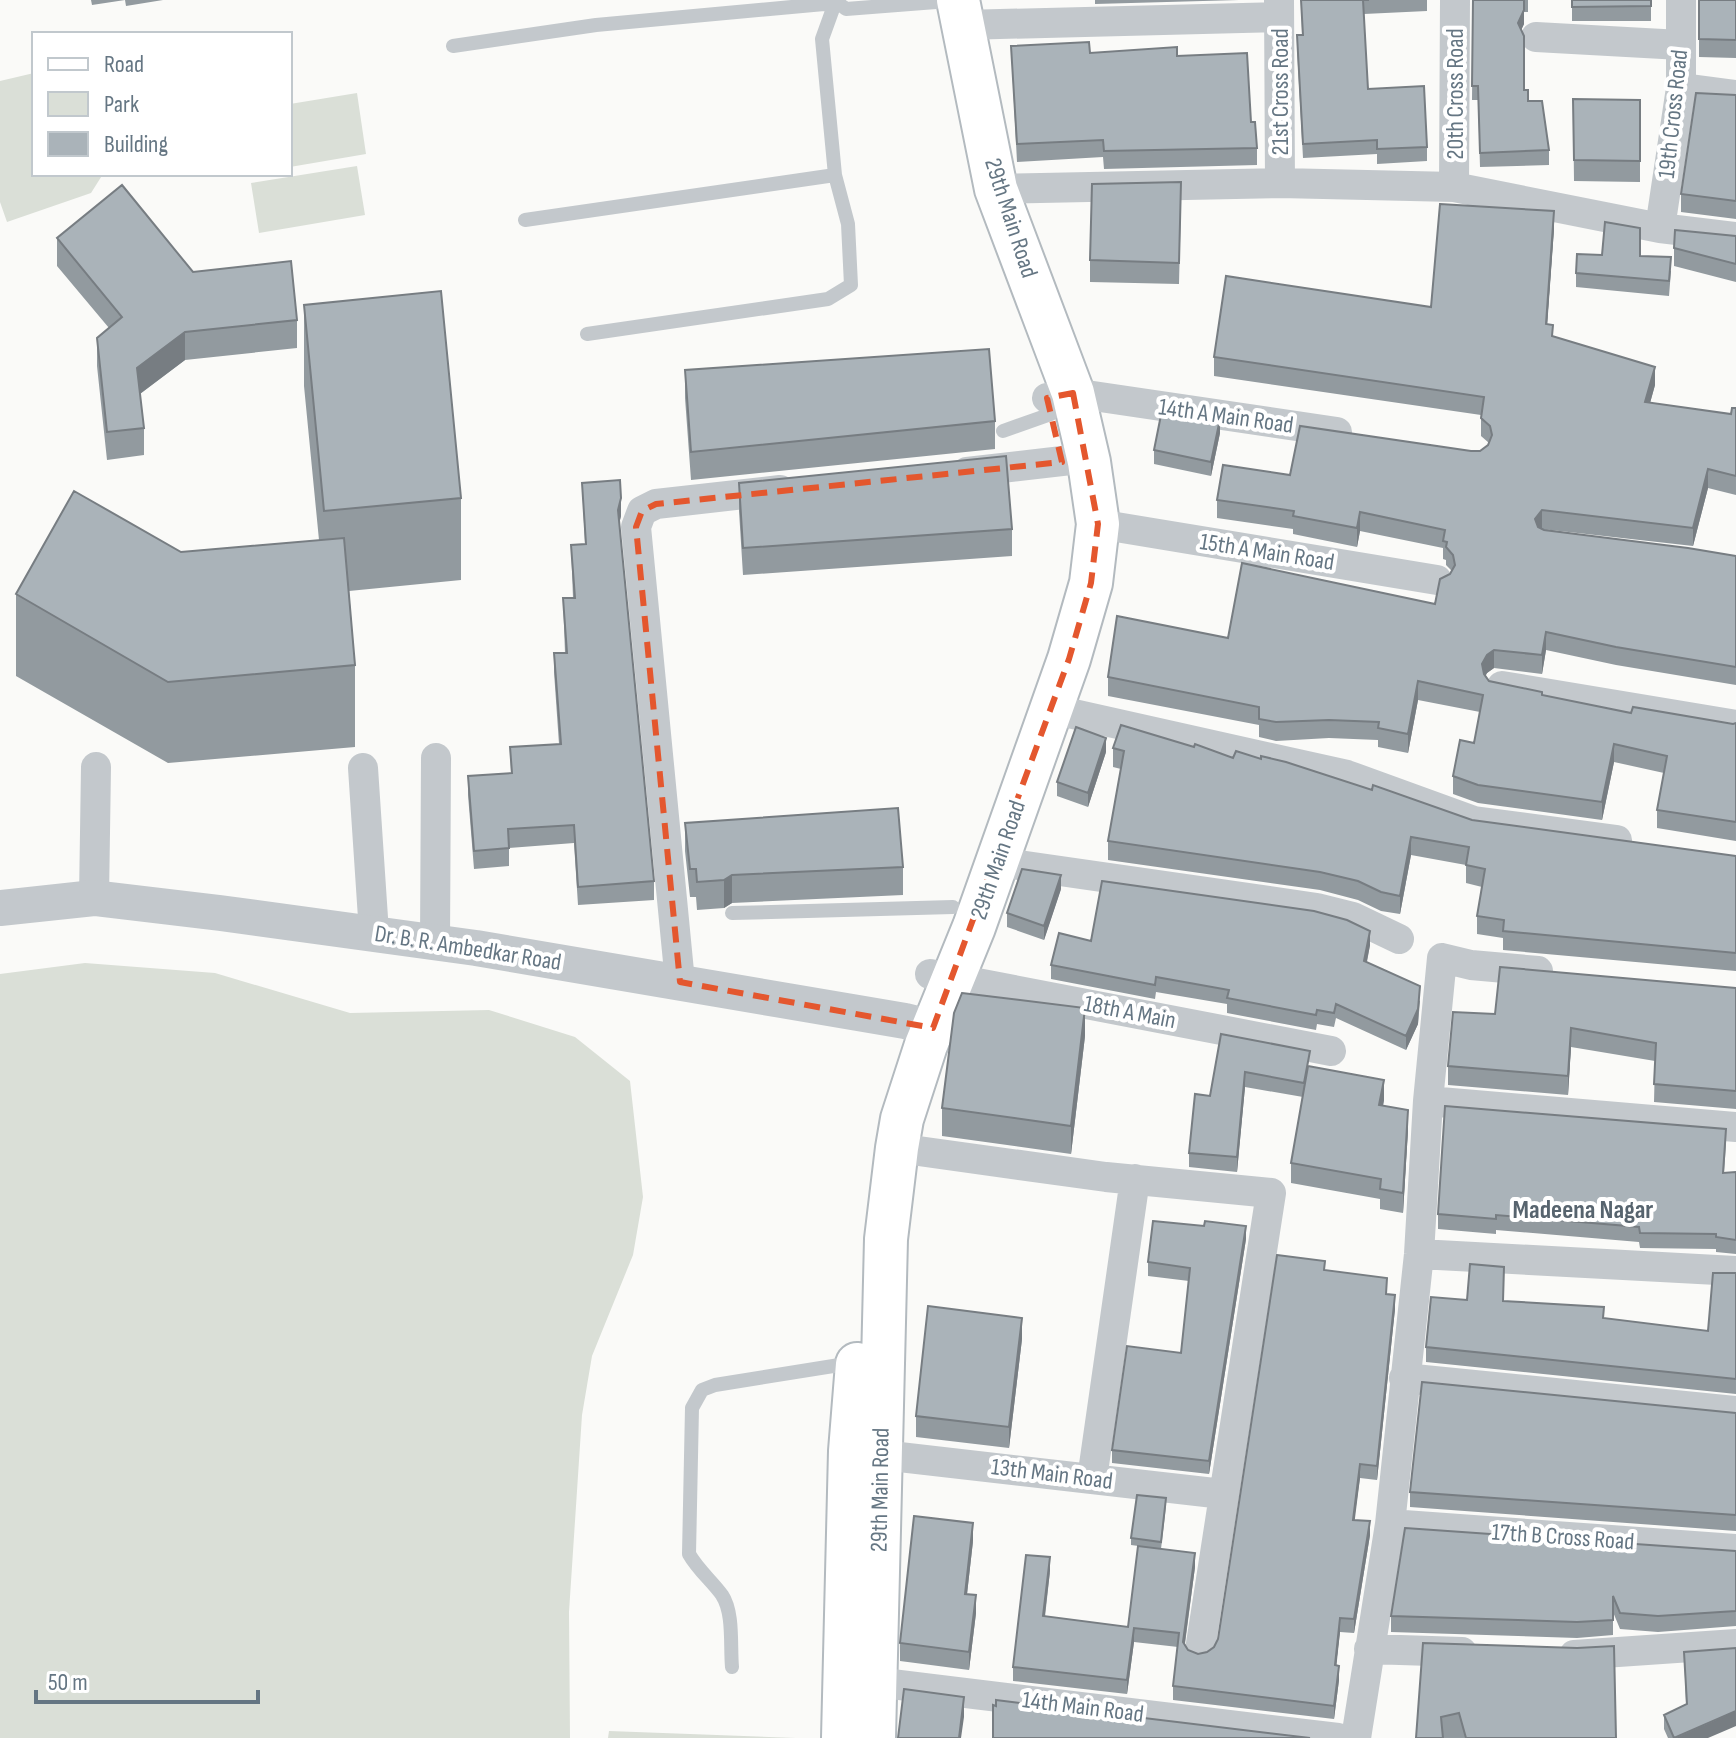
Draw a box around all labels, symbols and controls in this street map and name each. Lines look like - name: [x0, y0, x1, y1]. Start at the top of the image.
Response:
- street label: 21st Cross Road: [1266, 29, 1295, 155]
- street label: 20th Cross Road: [1441, 29, 1470, 159]
- legend: [32, 32, 292, 176]
- street label: 19th Cross Road: [1652, 48, 1694, 180]
- text: Road: [104, 50, 144, 79]
- text: Park: [104, 90, 139, 119]
- text: Building: [104, 130, 168, 159]
- street label: 29th Main Road: [978, 154, 1044, 282]
- street label: 14th A Main Road: [1157, 392, 1295, 440]
- street label: 15th A Main Road: [1198, 527, 1336, 577]
- street label: 29th Main Road: [964, 797, 1032, 923]
- street label: Dr. B. R. Ambedkar Road: [373, 919, 563, 977]
- street label: 18th A Main: [1082, 989, 1178, 1035]
- district label: Madeena Nagar: [1513, 1195, 1653, 1226]
- street label: 29th Main Road: [864, 1428, 896, 1552]
- street label: 13th Main Road: [990, 1452, 1114, 1496]
- street label: 17th B Cross Road: [1491, 1518, 1635, 1556]
- scale bar: [36, 1654, 258, 1704]
- text: 50 m: [48, 1668, 88, 1697]
- street label: 14th Main Road: [1021, 1685, 1145, 1729]

